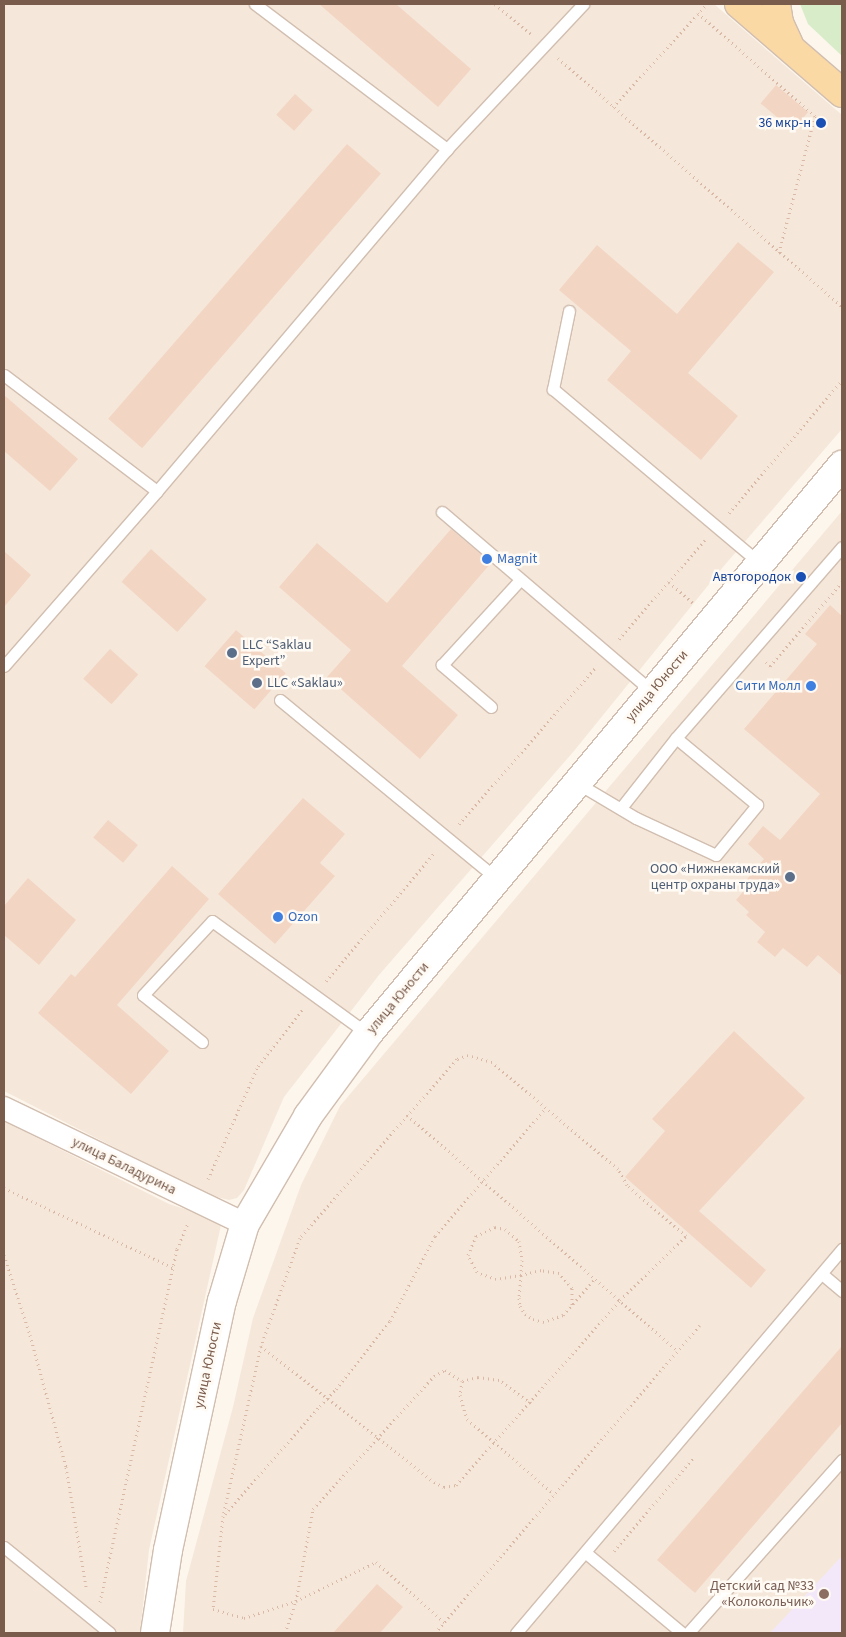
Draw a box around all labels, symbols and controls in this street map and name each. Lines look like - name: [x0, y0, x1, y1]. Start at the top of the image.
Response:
- place label: 36 мкр-н: [758, 115, 811, 131]
- marker: 36 мкр-н: [815, 117, 827, 129]
- place label: Magnit: [497, 551, 537, 567]
- marker: Magnit: [481, 553, 493, 565]
- place label: Автогородок: [713, 569, 791, 585]
- marker: Автогородок: [795, 571, 807, 583]
- place label: LLC “Saklau Expert”: [242, 637, 312, 670]
- marker: LLC “Saklau Expert”: [226, 647, 238, 659]
- street label: улица Юности: [622, 647, 692, 725]
- place label: LLC «Saklau»: [267, 675, 343, 691]
- marker: LLC «Saklau»: [251, 677, 263, 689]
- place label: Сити Молл: [735, 678, 801, 694]
- marker: Сити Молл: [805, 680, 817, 692]
- place label: ООО «Нижнекамский центр охраны труда»: [650, 861, 780, 894]
- marker: ООО «Нижнекамский центр охраны труда»: [784, 871, 796, 883]
- place label: Ozon: [288, 909, 318, 925]
- marker: Ozon: [272, 911, 284, 923]
- street label: улица Юности: [363, 959, 433, 1037]
- street label: улица Баладурина: [69, 1134, 179, 1198]
- street label: улица Юности: [191, 1320, 225, 1410]
- place label: Детский сад №33 «Колокольчик»: [710, 1578, 814, 1610]
- marker: Детский сад №33 «Колокольчик»: [818, 1588, 830, 1600]

